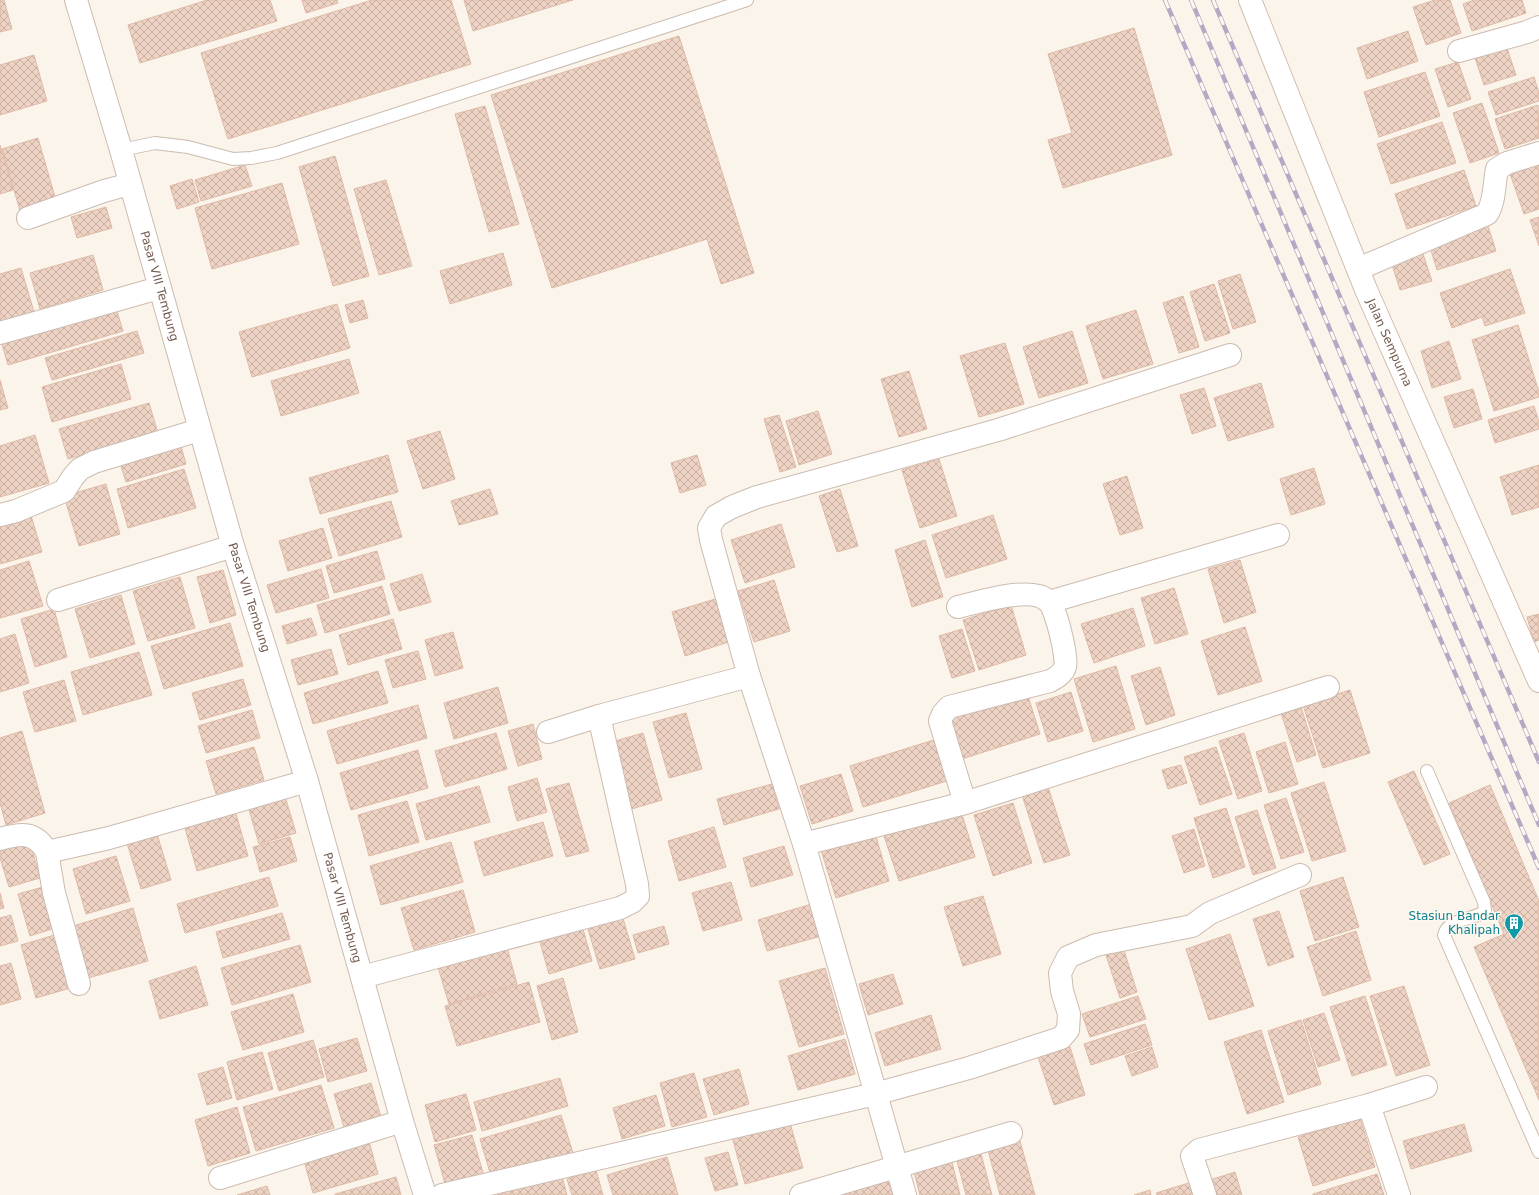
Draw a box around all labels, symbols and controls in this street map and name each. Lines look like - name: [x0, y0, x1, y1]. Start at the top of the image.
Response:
- street label: Pasar VIII Tembung: [137, 229, 182, 343]
- street label: Jalan Sempurna: [1363, 296, 1415, 389]
- street label: Pasar VIII Tembung: [225, 541, 273, 654]
- street label: Pasar VIII Tembung: [320, 851, 364, 964]
- place label: Stasiun Bandar Khalipah: [1409, 909, 1500, 937]
- building icon: Stasiun Bandar Khalipah: [1503, 912, 1525, 940]

